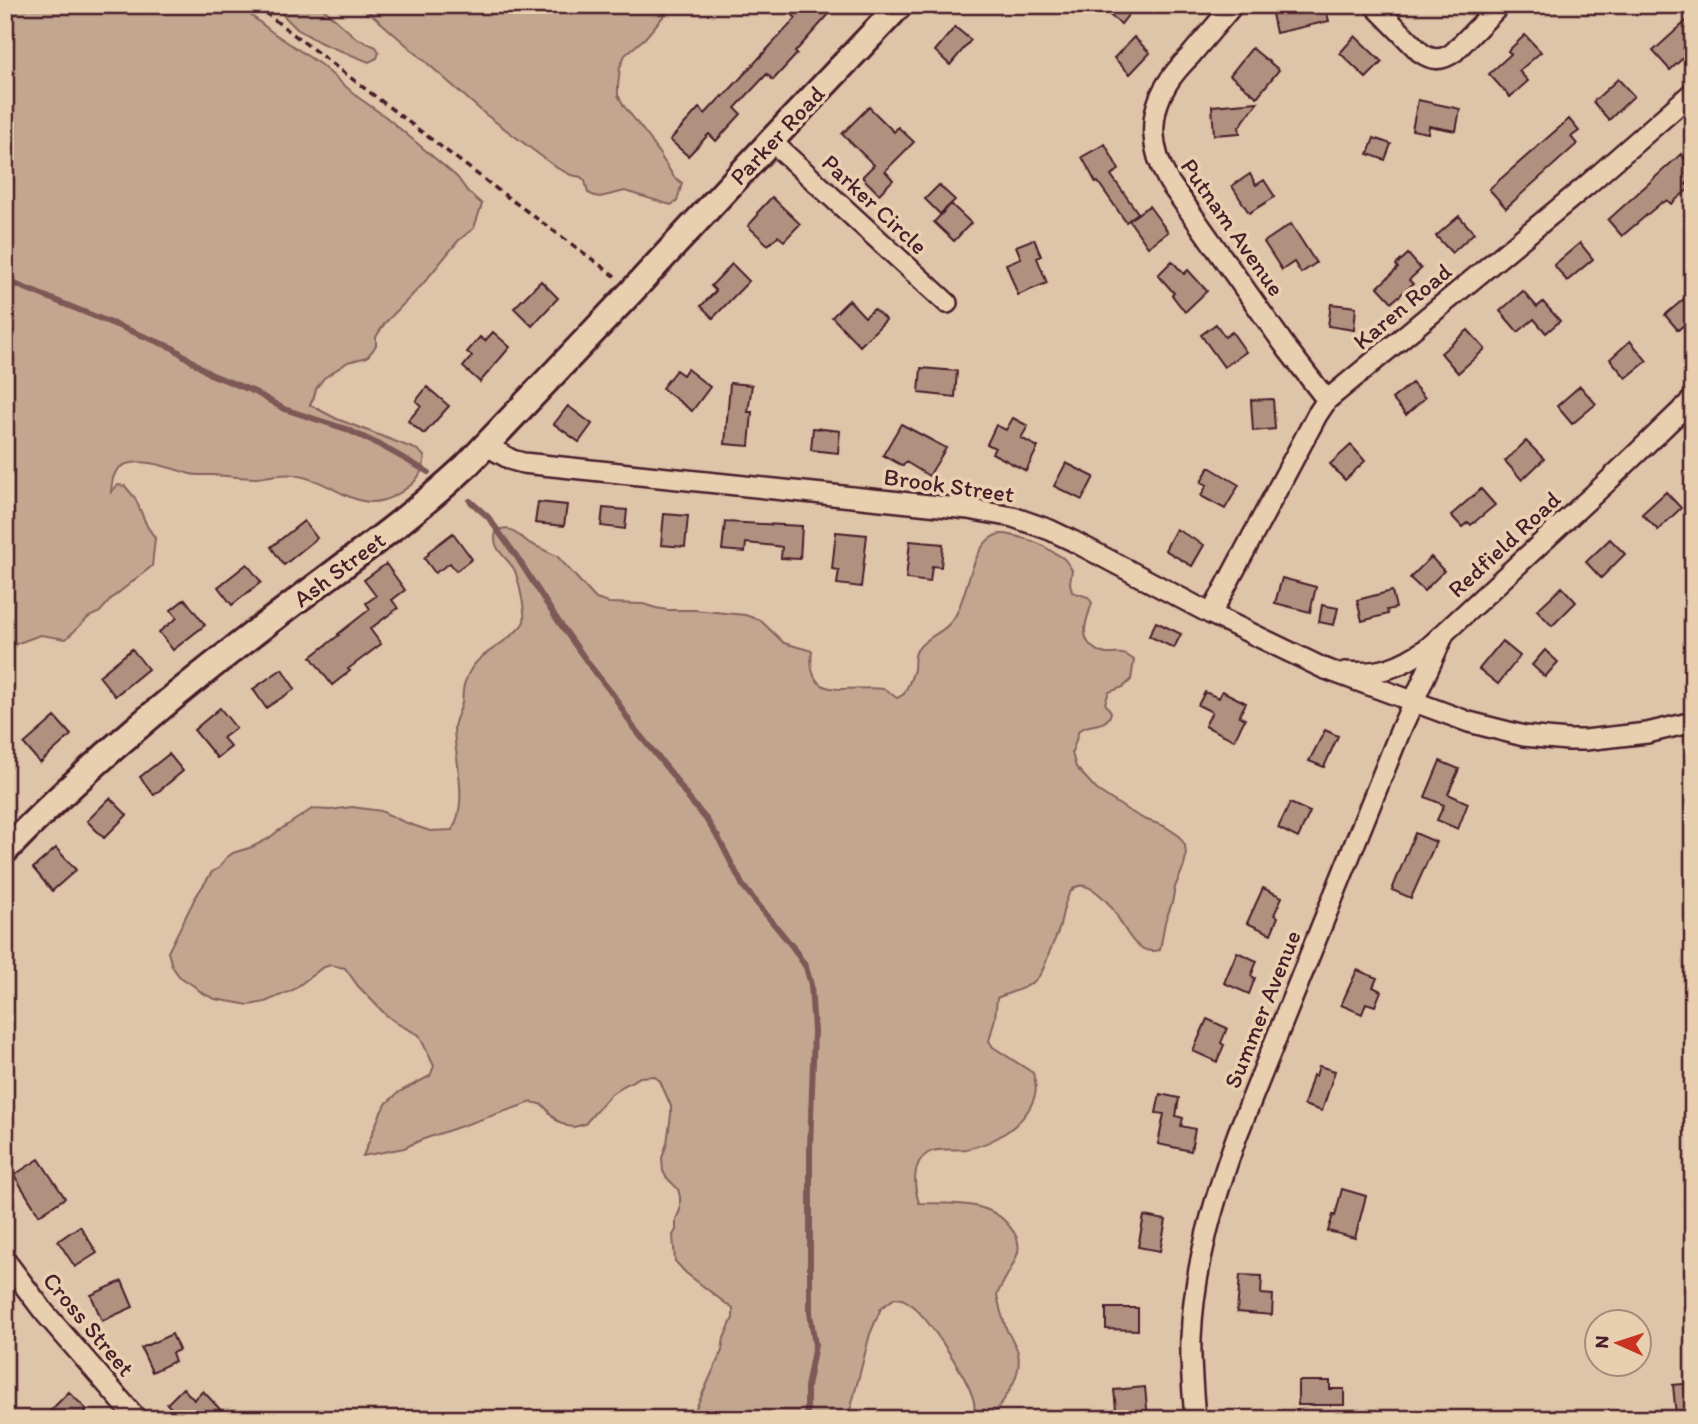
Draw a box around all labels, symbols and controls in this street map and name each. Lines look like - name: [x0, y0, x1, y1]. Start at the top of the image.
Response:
- street label: Parker Road: [723, 79, 831, 191]
- street label: Parker Circle: [816, 148, 934, 260]
- street label: Putnam Avenue: [1175, 153, 1291, 301]
- street label: Karen Road: [1347, 256, 1457, 356]
- street label: Brook Street: [882, 462, 1016, 508]
- street label: Redfield Road: [1442, 484, 1566, 604]
- street label: Ash Street: [287, 525, 391, 613]
- street label: Summer Avenue: [1217, 926, 1307, 1092]
- street label: Cross Street: [37, 1266, 141, 1382]
- north arrow: [1582, 1308, 1652, 1378]
- text: N: [1590, 1335, 1613, 1349]

